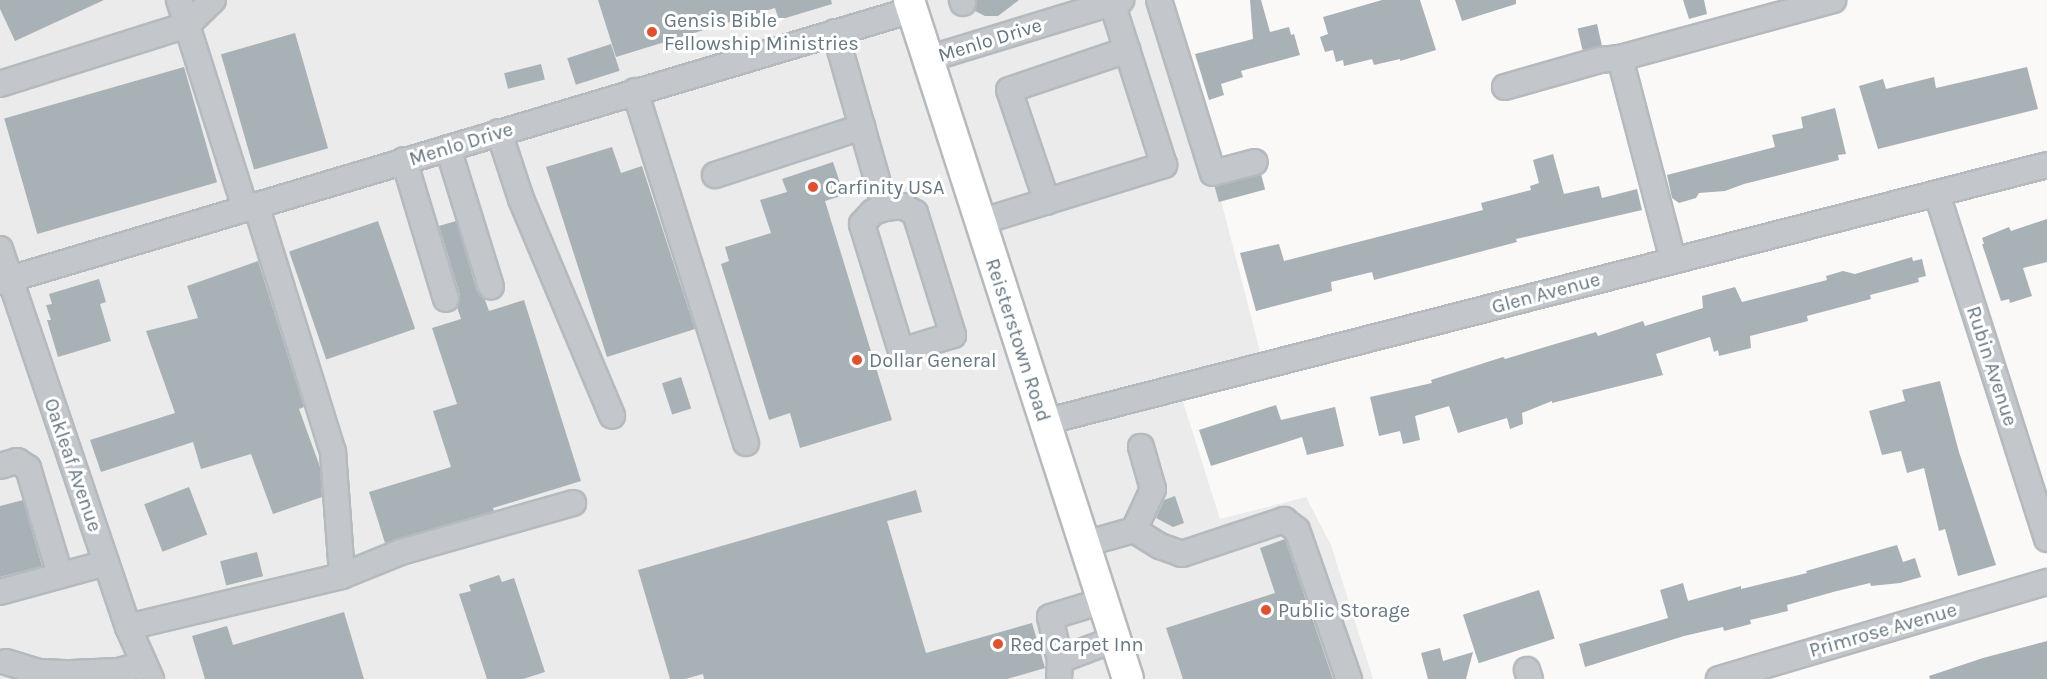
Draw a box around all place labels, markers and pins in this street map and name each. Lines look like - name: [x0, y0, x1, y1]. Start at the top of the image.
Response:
- place label: Gensis Bible Fellowship Ministries: [664, 8, 859, 55]
- marker: Gensis Bible Fellowship Ministries: [645, 25, 659, 39]
- place label: Carfinity USA: [825, 175, 945, 199]
- marker: Carfinity USA: [806, 180, 820, 194]
- place label: Dollar General: [869, 348, 997, 372]
- marker: Dollar General: [850, 353, 864, 367]
- place label: Public Storage: [1278, 598, 1410, 622]
- marker: Public Storage: [1259, 603, 1273, 617]
- place label: Red Carpet Inn: [1010, 632, 1144, 656]
- marker: Red Carpet Inn: [991, 637, 1005, 651]

